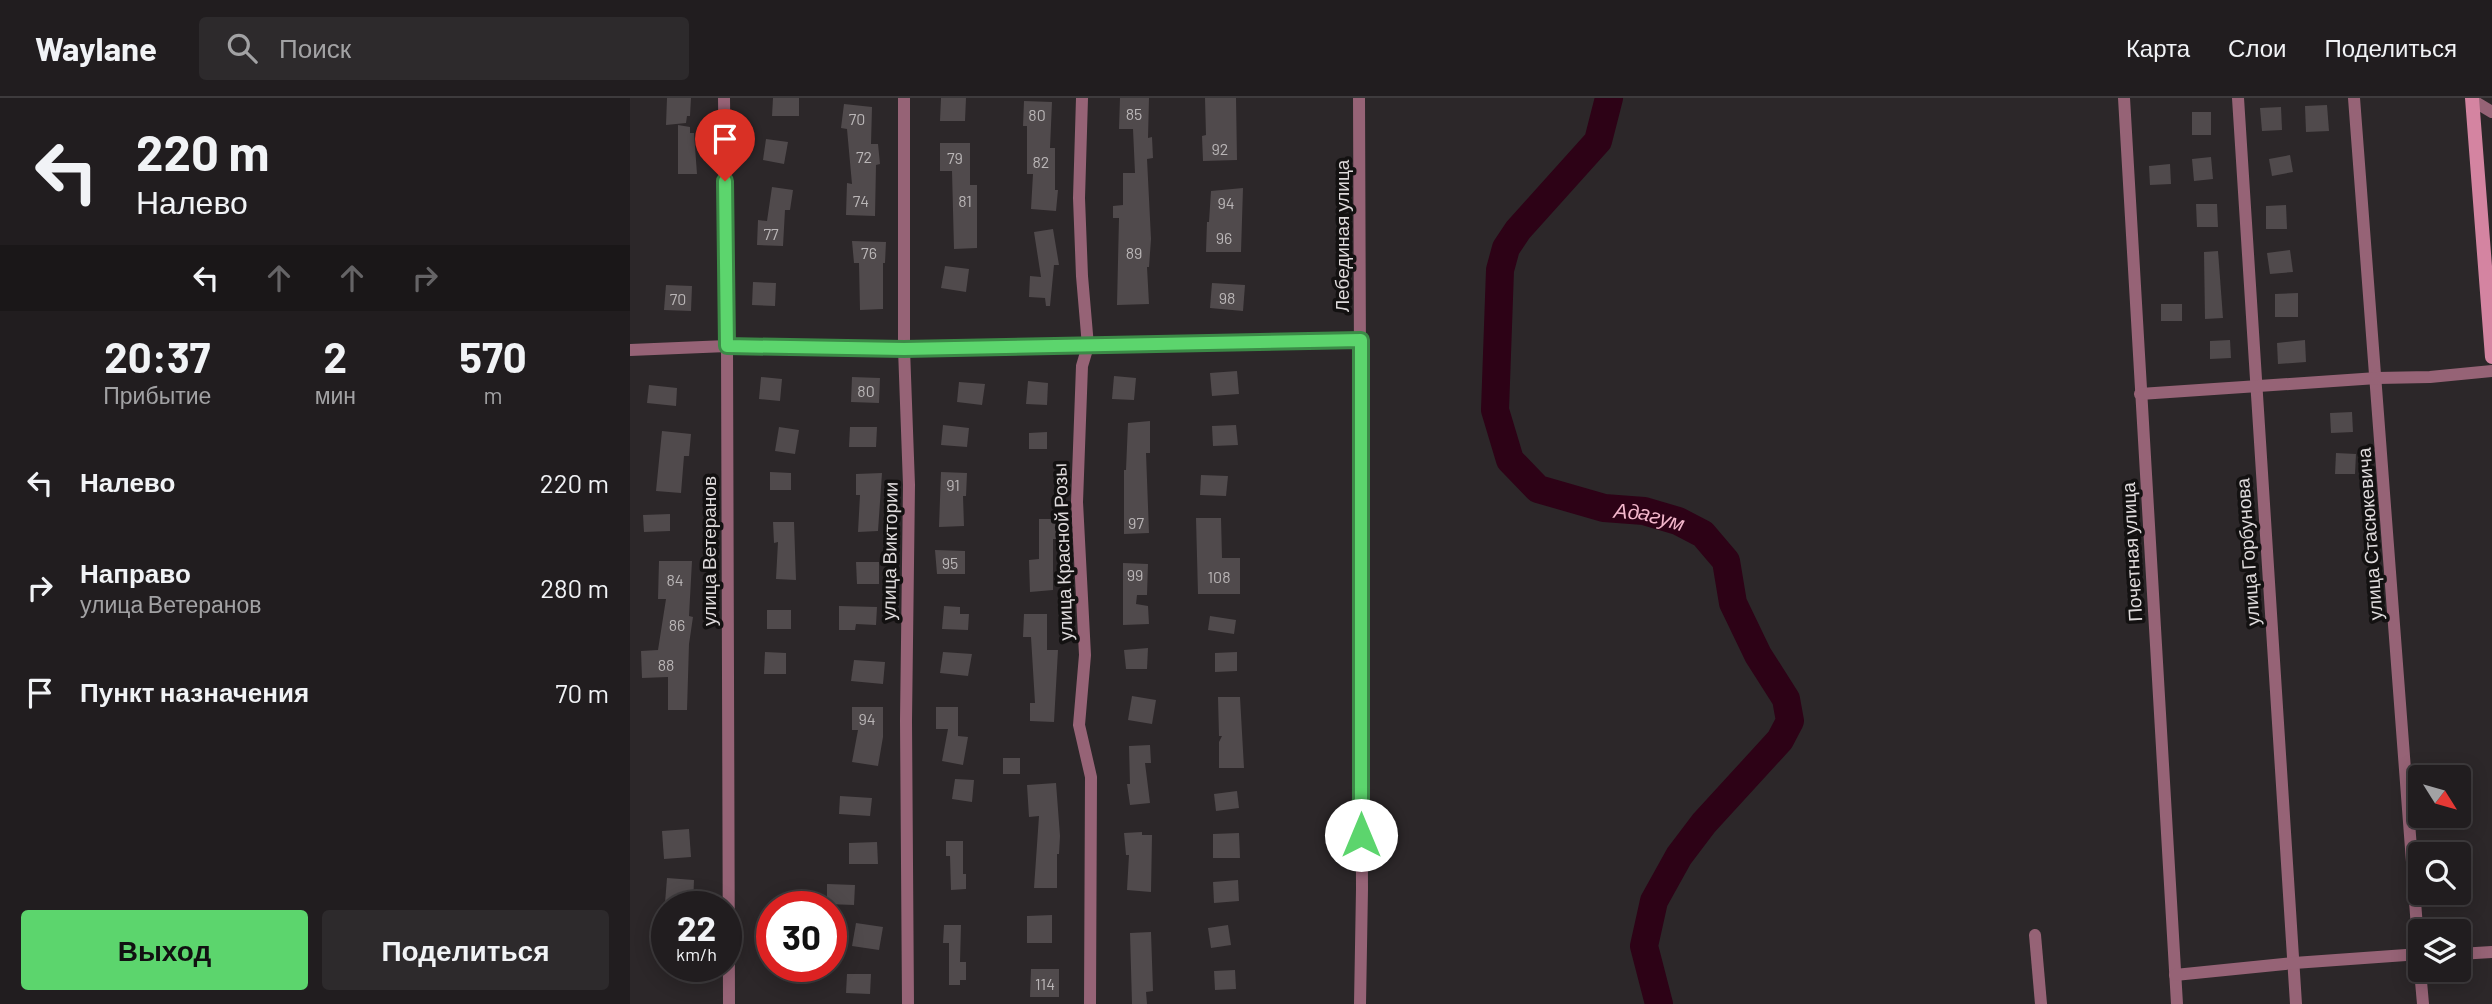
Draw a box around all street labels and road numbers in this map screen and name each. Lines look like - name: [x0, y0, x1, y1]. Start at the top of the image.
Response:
- street label: Лебединая улица: [1330, 159, 1353, 312]
- street label: улица Стасюкевича: [2351, 447, 2386, 621]
- street label: улица Красной Розы: [1047, 463, 1077, 641]
- street label: улица Ветеранов: [697, 476, 720, 626]
- street label: улица Горбунова: [2230, 477, 2264, 626]
- street label: улица Виктории: [876, 481, 902, 621]
- street label: Почетная улица: [2116, 481, 2146, 622]

